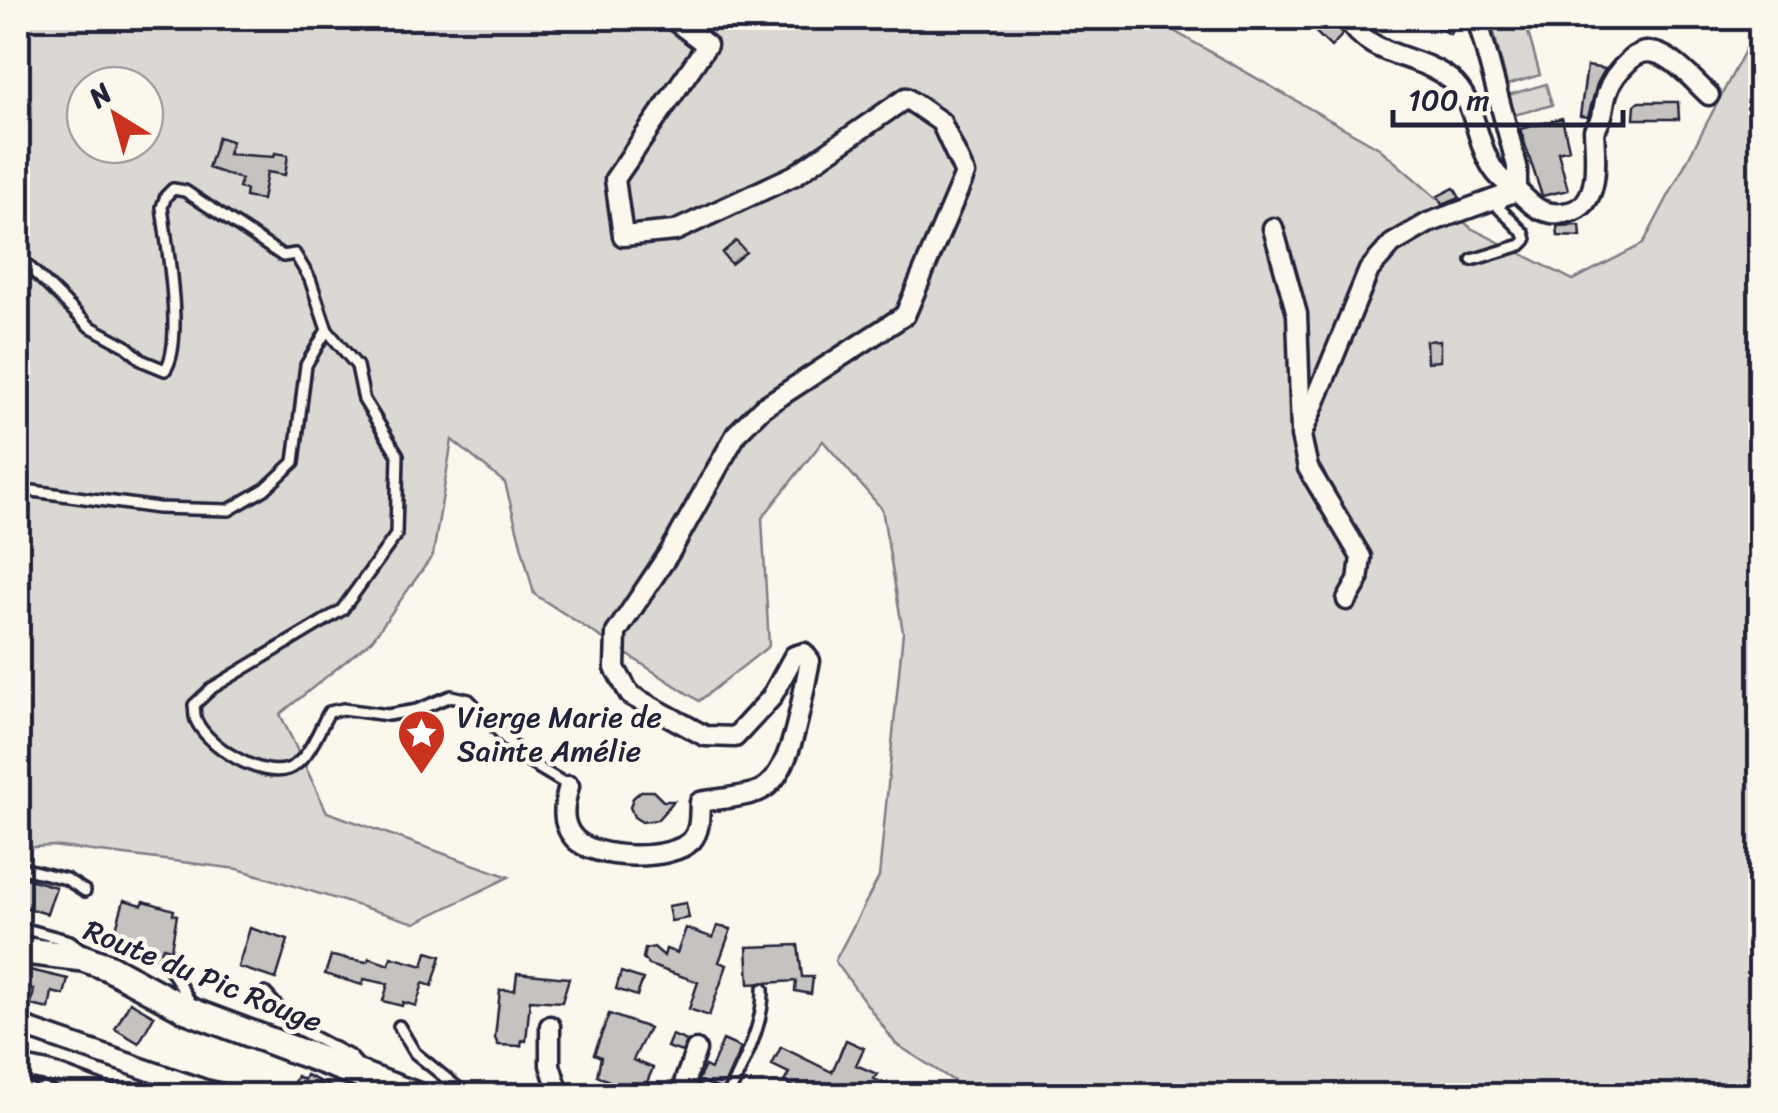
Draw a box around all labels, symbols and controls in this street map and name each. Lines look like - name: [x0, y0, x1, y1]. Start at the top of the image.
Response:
- north arrow: [65, 65, 165, 165]
- scale bar: [1393, 65, 1623, 127]
- text: N: [77, 70, 123, 121]
- text: 100 m: [1408, 73, 1490, 127]
- place label: Vierge Marie de Sainte Amélie: [457, 690, 662, 778]
- place icon: Vierge Marie de Sainte Amélie: [396, 708, 448, 776]
- street label: Route du Pic Rouge: [75, 903, 331, 1049]

